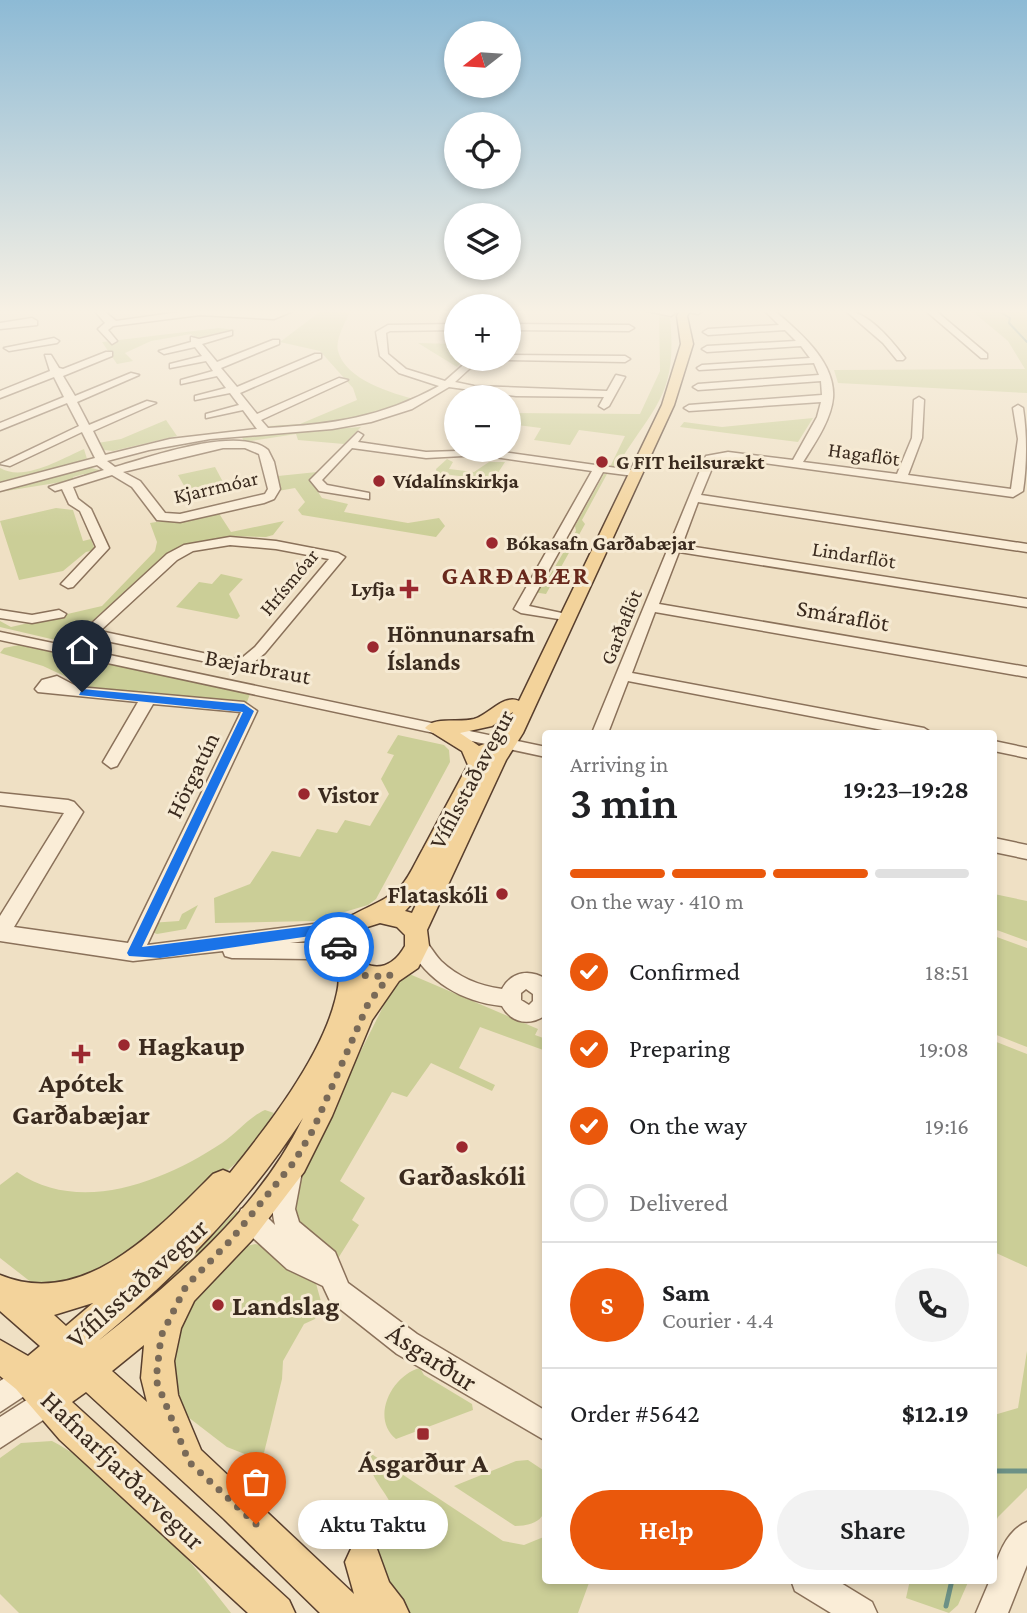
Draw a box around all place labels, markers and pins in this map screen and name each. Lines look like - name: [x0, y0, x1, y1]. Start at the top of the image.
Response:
- place label: G FIT heilsurækt: [616, 450, 765, 474]
- marker: G FIT heilsurækt: [594, 454, 610, 470]
- place label: Vídalínskirkja: [392, 469, 520, 493]
- marker: Vídalínskirkja: [371, 473, 387, 489]
- place label: Bókasafn Garðabæjar: [506, 531, 697, 555]
- marker: Bókasafn Garðabæjar: [484, 535, 500, 551]
- place label: Lyfja: [351, 577, 396, 601]
- marker: Lyfja: [401, 581, 417, 597]
- pin: [52, 620, 112, 692]
- place label: Hönnunarsafn Íslands: [387, 620, 535, 675]
- marker: Hönnunarsafn Íslands: [365, 639, 381, 655]
- place label: Vistor: [317, 781, 379, 808]
- marker: Vistor: [296, 786, 312, 802]
- place label: Flataskóli: [388, 881, 488, 908]
- marker: Flataskóli: [494, 886, 510, 902]
- place label: Hagkaup: [138, 1030, 245, 1061]
- marker: Hagkaup: [116, 1037, 132, 1053]
- marker: Apótek Garðabæjar: [73, 1046, 89, 1062]
- place label: Apótek Garðabæjar: [12, 1067, 150, 1130]
- marker: Garðaskóli: [454, 1139, 470, 1155]
- place label: Garðaskóli: [398, 1160, 526, 1191]
- place label: Landslag: [232, 1290, 339, 1321]
- marker: Landslag: [210, 1297, 226, 1313]
- marker: Ásgarður A: [415, 1426, 431, 1442]
- place label: Ásgarður A: [357, 1447, 488, 1478]
- pin: [226, 1452, 286, 1524]
- callout: Aktu Taktu: [298, 1500, 448, 1548]

